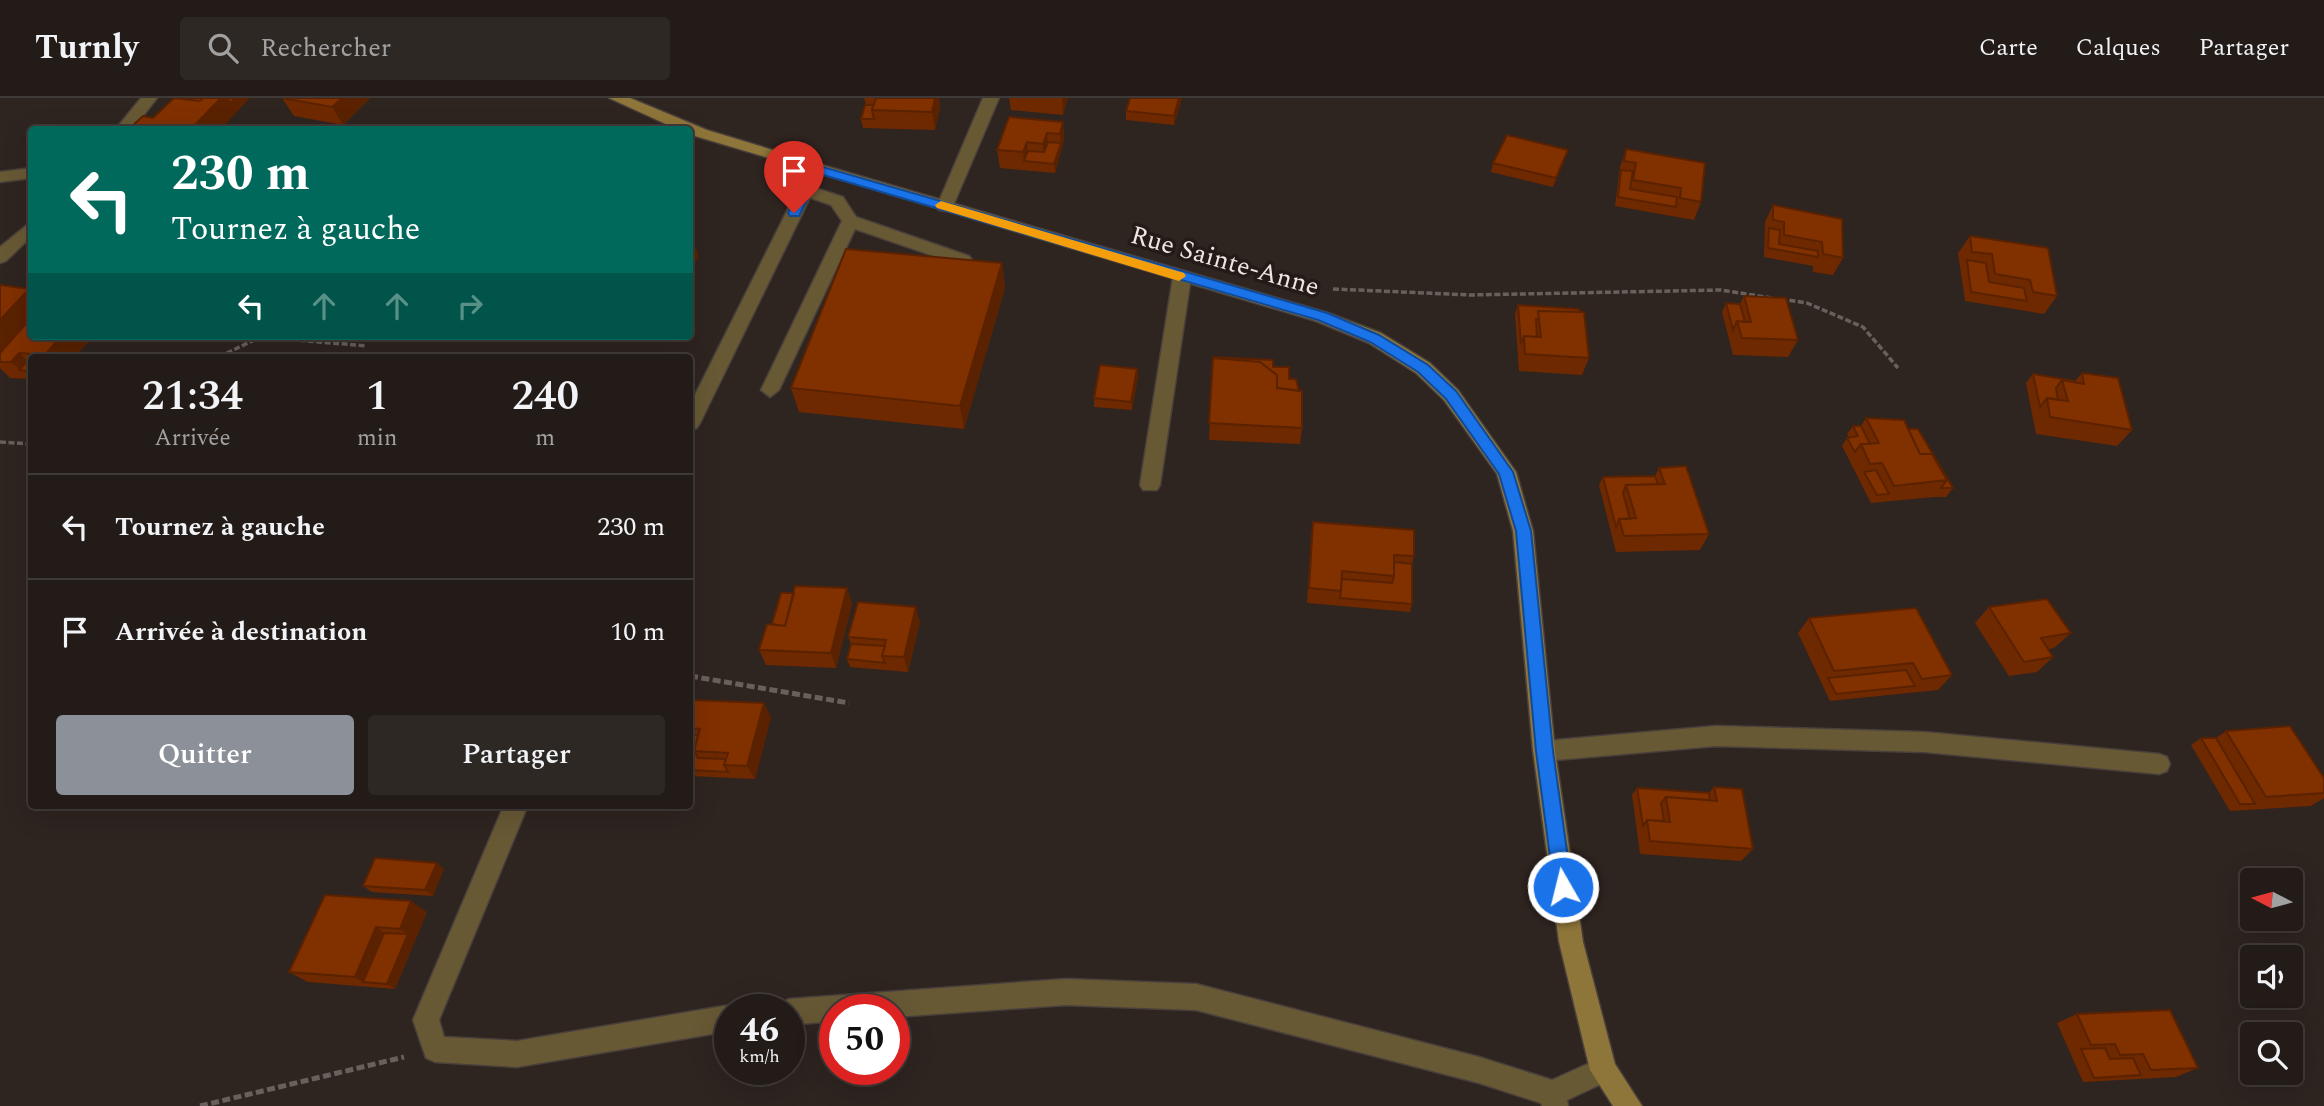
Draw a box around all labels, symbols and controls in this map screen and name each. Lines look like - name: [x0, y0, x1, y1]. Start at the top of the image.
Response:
- search box: [180, 17, 670, 80]
- text: Turnly: [35, 23, 138, 73]
- text: Rechercher: [260, 28, 391, 68]
- icon: search: [204, 29, 242, 67]
- text: Carte: [1979, 30, 2038, 66]
- text: Calques: [2076, 30, 2161, 66]
- text: Partager: [2199, 30, 2289, 66]
- text: 230 m: [171, 137, 310, 212]
- pin: [764, 141, 824, 213]
- icon: arrive: [775, 152, 813, 190]
- icon: left: [56, 154, 147, 245]
- text: Tournez à gauche: [171, 205, 420, 254]
- street label: Rue Sainte-Anne: [1126, 215, 1324, 307]
- icon: left: [232, 287, 270, 325]
- icon: ahead: [305, 287, 343, 325]
- icon: ahead: [378, 287, 416, 325]
- icon: right: [451, 287, 489, 325]
- text: 21:34: [142, 365, 243, 428]
- text: 1: [366, 365, 388, 428]
- text: 240: [511, 365, 579, 428]
- text: Arrivée: [155, 421, 231, 456]
- text: min: [357, 421, 397, 456]
- text: m: [535, 421, 555, 456]
- text: Tournez à gauche: [115, 507, 325, 547]
- text: 230 m: [597, 507, 665, 547]
- icon: left: [56, 508, 94, 546]
- text: Arrivée à destination: [115, 612, 367, 652]
- text: 10 m: [610, 612, 665, 652]
- icon: arrive: [56, 613, 94, 651]
- button: Quitter: [56, 715, 354, 795]
- button: Partager: [368, 715, 665, 795]
- position arrow: [1526, 850, 1600, 924]
- north arrow: [2240, 868, 2303, 931]
- map controls: [2240, 868, 2303, 1085]
- button: sound: [2240, 945, 2303, 1008]
- speed limit sign: 50: [819, 994, 910, 1085]
- text: 46: [740, 1004, 779, 1057]
- button: search: [2240, 1022, 2303, 1085]
- text: km/h: [739, 1043, 780, 1070]

